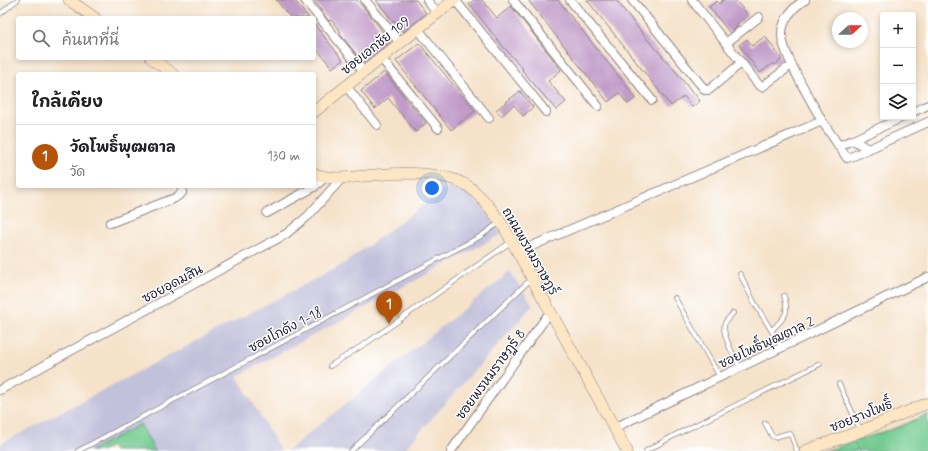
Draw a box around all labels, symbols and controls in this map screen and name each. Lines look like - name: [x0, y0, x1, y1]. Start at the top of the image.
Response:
- north arrow: [832, 12, 868, 48]
- map controls: [880, 12, 916, 120]
- button: +: [880, 12, 916, 48]
- street label: ซอยเอกชัย 109: [338, 13, 414, 79]
- search box: [16, 16, 316, 60]
- icon: search: [30, 27, 52, 49]
- text: ค้นหาที่นี่: [62, 31, 119, 51]
- button: −: [880, 48, 916, 84]
- button: layers: [880, 84, 916, 120]
- text: ใกล้เคียง: [32, 91, 103, 113]
- text: วัดโพธิ์พุฒตาล: [70, 138, 175, 158]
- text: 1: [42, 148, 48, 165]
- text: 130 m: [267, 148, 300, 165]
- text: วัด: [70, 164, 85, 181]
- your location: [422, 178, 442, 198]
- street label: ถนนพรหมราษฎร์: [498, 204, 564, 299]
- street label: ซอยอุดมสิน: [139, 261, 206, 307]
- pin: 1: [376, 291, 402, 324]
- street label: ซอยโกดัง 1-18: [245, 302, 325, 357]
- street label: ซอยโพธิ์พุฒตาล 2: [714, 309, 818, 373]
- street label: ซอยพรหมราษฎร์ 8: [451, 325, 530, 424]
- street label: ซอยรางโพธิ์: [826, 392, 896, 437]

